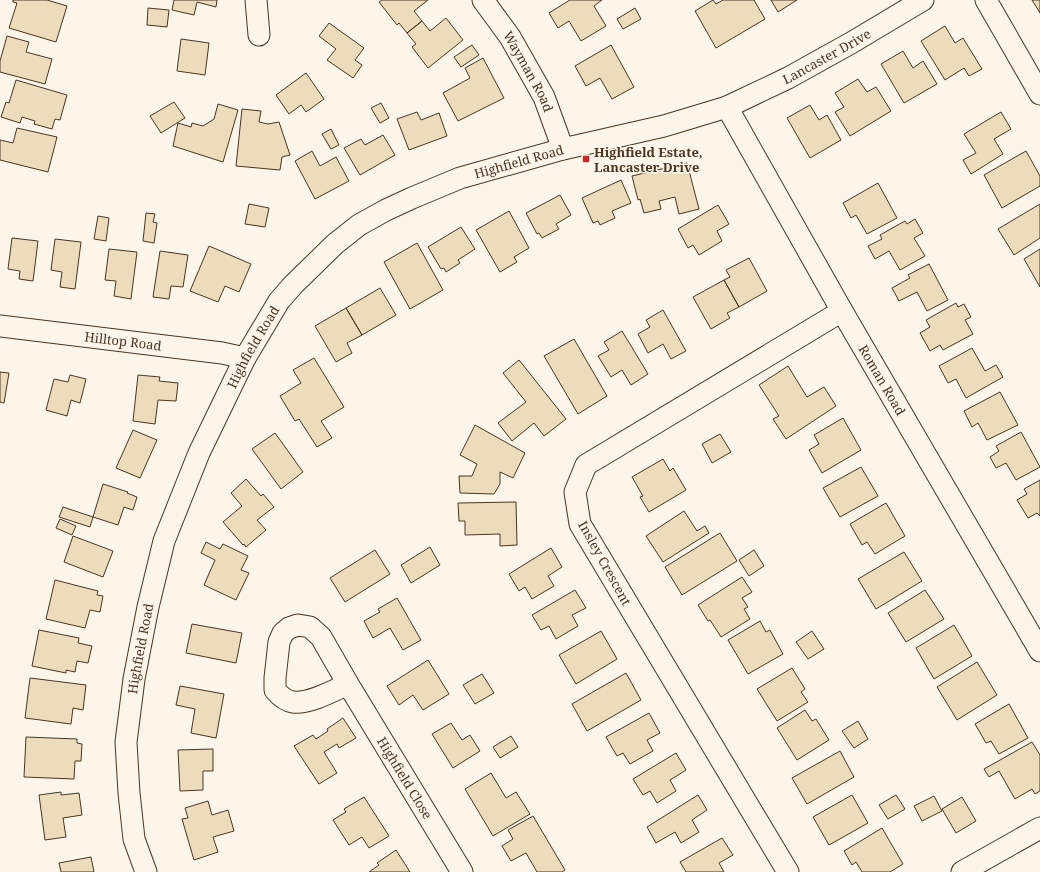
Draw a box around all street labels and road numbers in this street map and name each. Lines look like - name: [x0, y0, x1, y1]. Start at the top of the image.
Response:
- street label: Lancaster Drive: [779, 24, 874, 88]
- street label: Wayman Road: [499, 28, 558, 114]
- street label: Highfield Road: [472, 140, 566, 183]
- street label: Highfield Road: [223, 302, 283, 391]
- street label: Hilltop Road: [84, 327, 163, 355]
- street label: Roman Road: [855, 341, 910, 419]
- street label: Insley Crescent: [574, 518, 636, 609]
- street label: Highfield Road: [123, 602, 158, 695]
- street label: Highfield Close: [373, 733, 437, 822]

